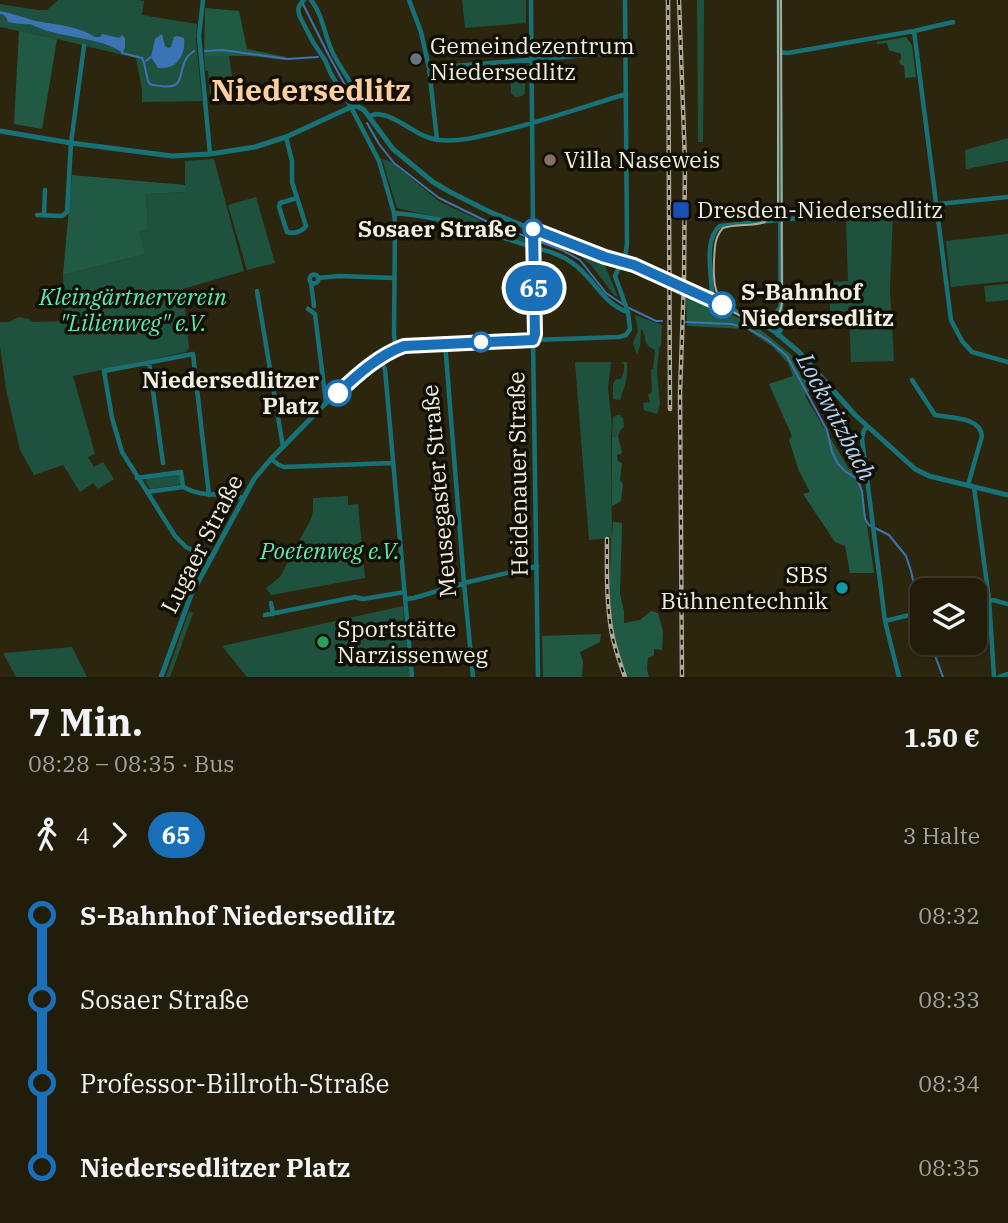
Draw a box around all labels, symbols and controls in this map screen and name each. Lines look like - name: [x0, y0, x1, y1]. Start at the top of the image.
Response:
- place label: Gemeindezentrum Niedersedlitz: [430, 30, 635, 86]
- marker: Gemeindezentrum Niedersedlitz: [408, 51, 424, 67]
- district label: Niedersedlitz: [211, 70, 411, 109]
- place label: Villa Naseweis: [564, 144, 720, 174]
- marker: Villa Naseweis: [542, 152, 558, 168]
- place label: Dresden-Niedersedlitz: [697, 194, 943, 224]
- marker: Dresden-Niedersedlitz: [671, 200, 691, 220]
- place label: Sosaer Straße: [358, 213, 517, 243]
- marker: Sosaer Straße: [523, 219, 543, 239]
- line badge: 65: [503, 265, 566, 311]
- text: 65: [520, 272, 548, 304]
- place label: S-Bahnhof Niedersedlitz: [741, 276, 894, 332]
- park label: Kleingärtnerverein "Lilienweg" e.V.: [38, 281, 227, 337]
- marker: S-Bahnhof Niedersedlitz: [709, 292, 735, 318]
- unlabelled marker: [471, 332, 491, 352]
- water label: Lockwitzbach: [789, 346, 884, 486]
- place label: Niedersedlitzer Platz: [142, 364, 320, 420]
- street label: Heidenauer Straße: [500, 371, 534, 577]
- marker: Niedersedlitzer Platz: [325, 380, 351, 406]
- street label: Meusegaster Straße: [414, 383, 462, 599]
- street label: Lugaer Straße: [153, 469, 249, 618]
- park label: Poetenweg e.V.: [259, 535, 400, 565]
- place label: SBS Bühnentechnik: [660, 559, 829, 615]
- map controls: [910, 578, 987, 655]
- button: layers: [910, 578, 987, 655]
- marker: SBS Bühnentechnik: [834, 580, 850, 596]
- place label: Sportstätte Narzissenweg: [337, 613, 489, 669]
- marker: Sportstätte Narzissenweg: [315, 634, 331, 650]
- text: 7 Min.: [28, 697, 143, 746]
- text: 1.50 €: [904, 720, 980, 754]
- text: 08:28 – 08:35 · Bus: [28, 748, 235, 778]
- icon: walk: [28, 816, 66, 854]
- icon: forward: [100, 816, 138, 854]
- text: 65: [162, 819, 191, 851]
- text: 4: [76, 820, 90, 850]
- text: 3 Halte: [903, 820, 980, 850]
- text: S-Bahnhof Niedersedlitz: [80, 898, 395, 932]
- text: 08:32: [918, 900, 980, 930]
- text: Sosaer Straße: [80, 982, 249, 1016]
- text: 08:33: [918, 984, 980, 1014]
- text: Professor-Billroth-Straße: [80, 1066, 389, 1100]
- text: 08:34: [918, 1068, 980, 1098]
- text: Niedersedlitzer Platz: [80, 1150, 350, 1184]
- text: 08:35: [918, 1152, 980, 1182]

